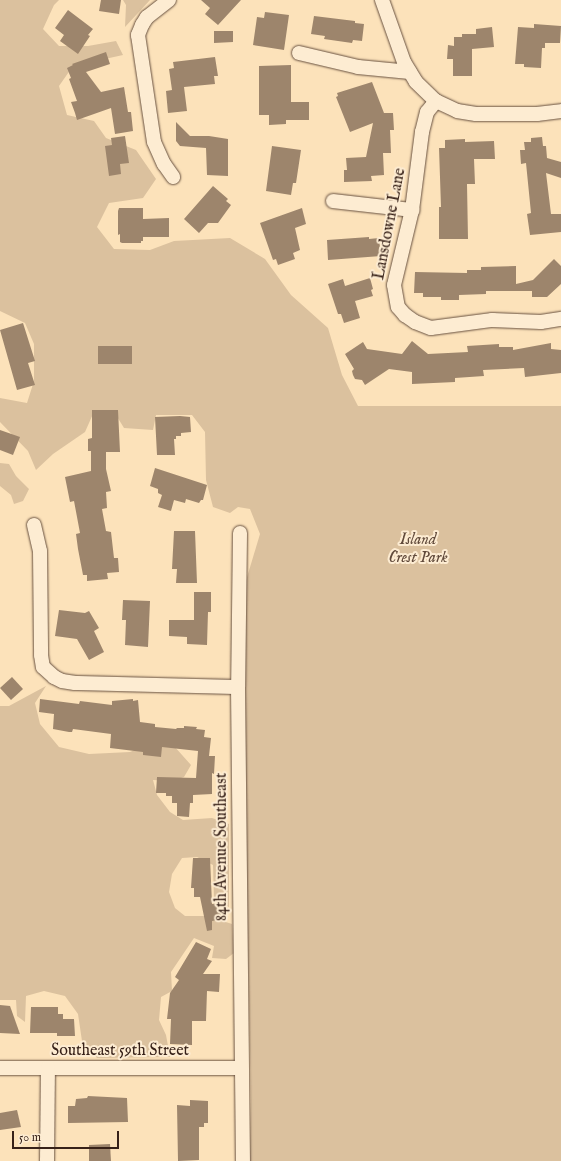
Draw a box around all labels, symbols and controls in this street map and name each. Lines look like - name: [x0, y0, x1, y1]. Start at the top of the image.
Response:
- street label: Lansdowne Lane: [370, 166, 410, 282]
- park label: Island Crest Park: [388, 530, 448, 568]
- street label: 84th Avenue Southeast: [212, 773, 232, 921]
- street label: Southeast 59th Street: [51, 1041, 189, 1061]
- scale bar: [14, 1123, 121, 1149]
- text: 50 m: [19, 1130, 41, 1145]

